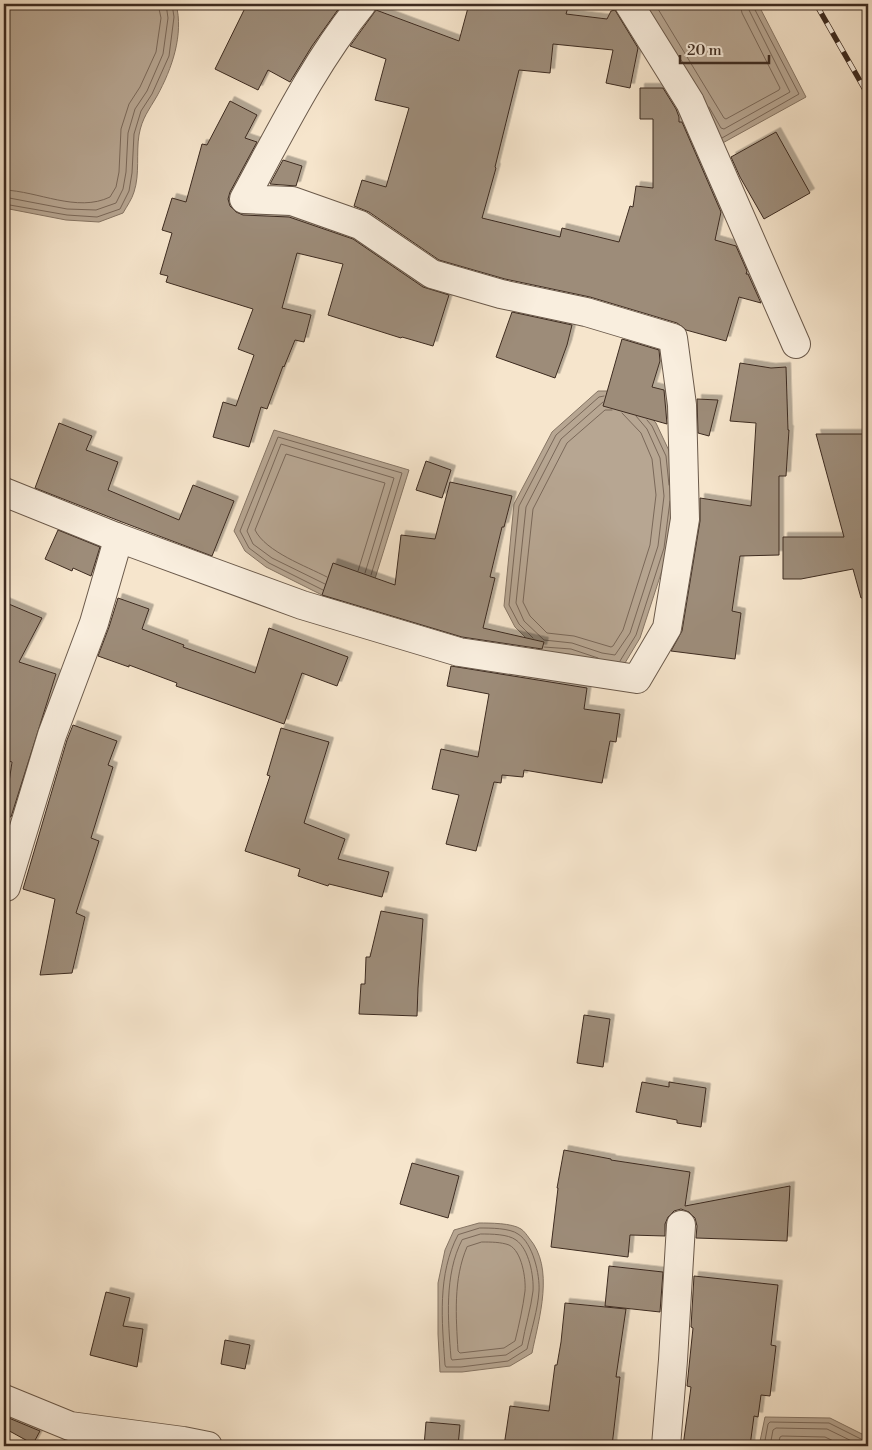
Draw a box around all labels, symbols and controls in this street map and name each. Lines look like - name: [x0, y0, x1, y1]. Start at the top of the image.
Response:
- scale bar: [680, 32, 768, 64]
- text: 20 m: [687, 41, 722, 60]

